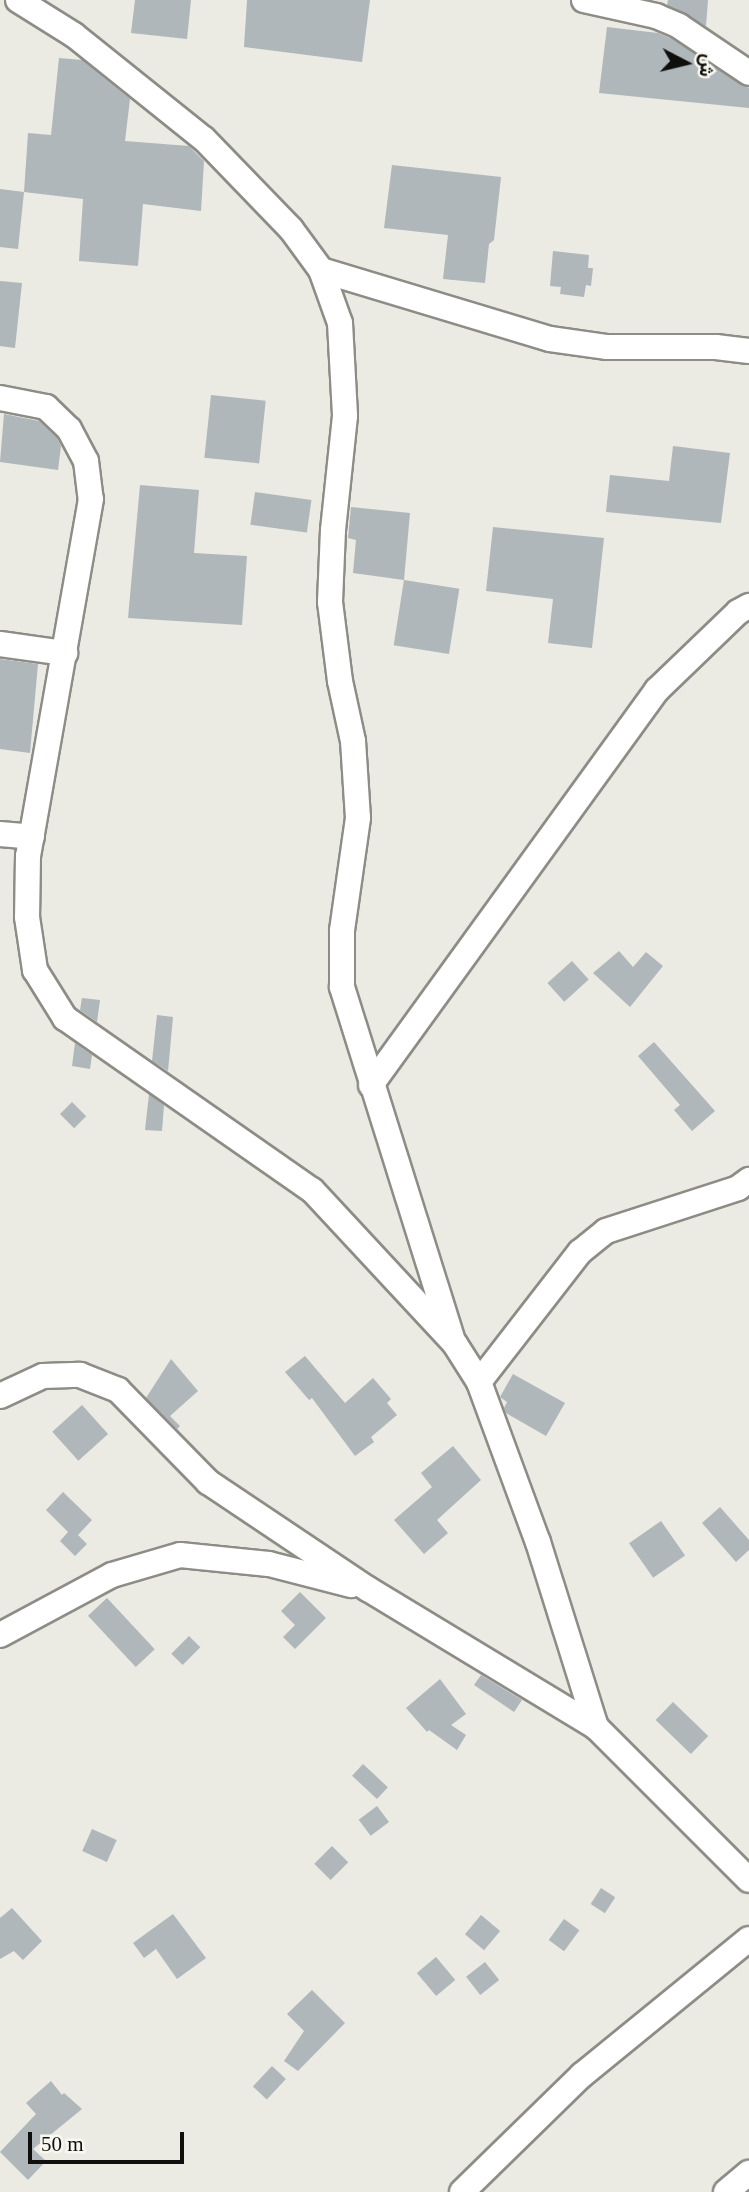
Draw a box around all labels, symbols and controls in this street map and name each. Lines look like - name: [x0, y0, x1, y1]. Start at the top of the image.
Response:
- north arrow: [651, 28, 721, 98]
- text: ش: [696, 53, 719, 78]
- scale bar: [32, 2118, 187, 2162]
- text: 50 m: [41, 2132, 84, 2156]

